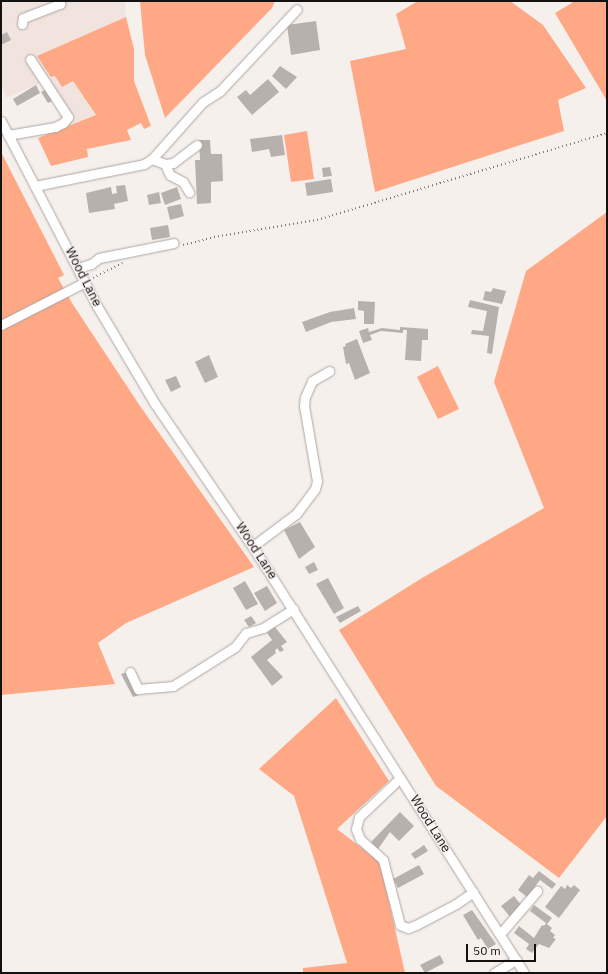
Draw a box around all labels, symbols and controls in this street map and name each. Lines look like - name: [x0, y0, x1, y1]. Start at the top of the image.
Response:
- street label: Wood Lane: [61, 245, 105, 309]
- street label: Wood Lane: [232, 520, 280, 582]
- street label: Wood Lane: [406, 793, 454, 855]
- scale bar: [468, 936, 538, 962]
- text: 50 m: [473, 943, 501, 958]

